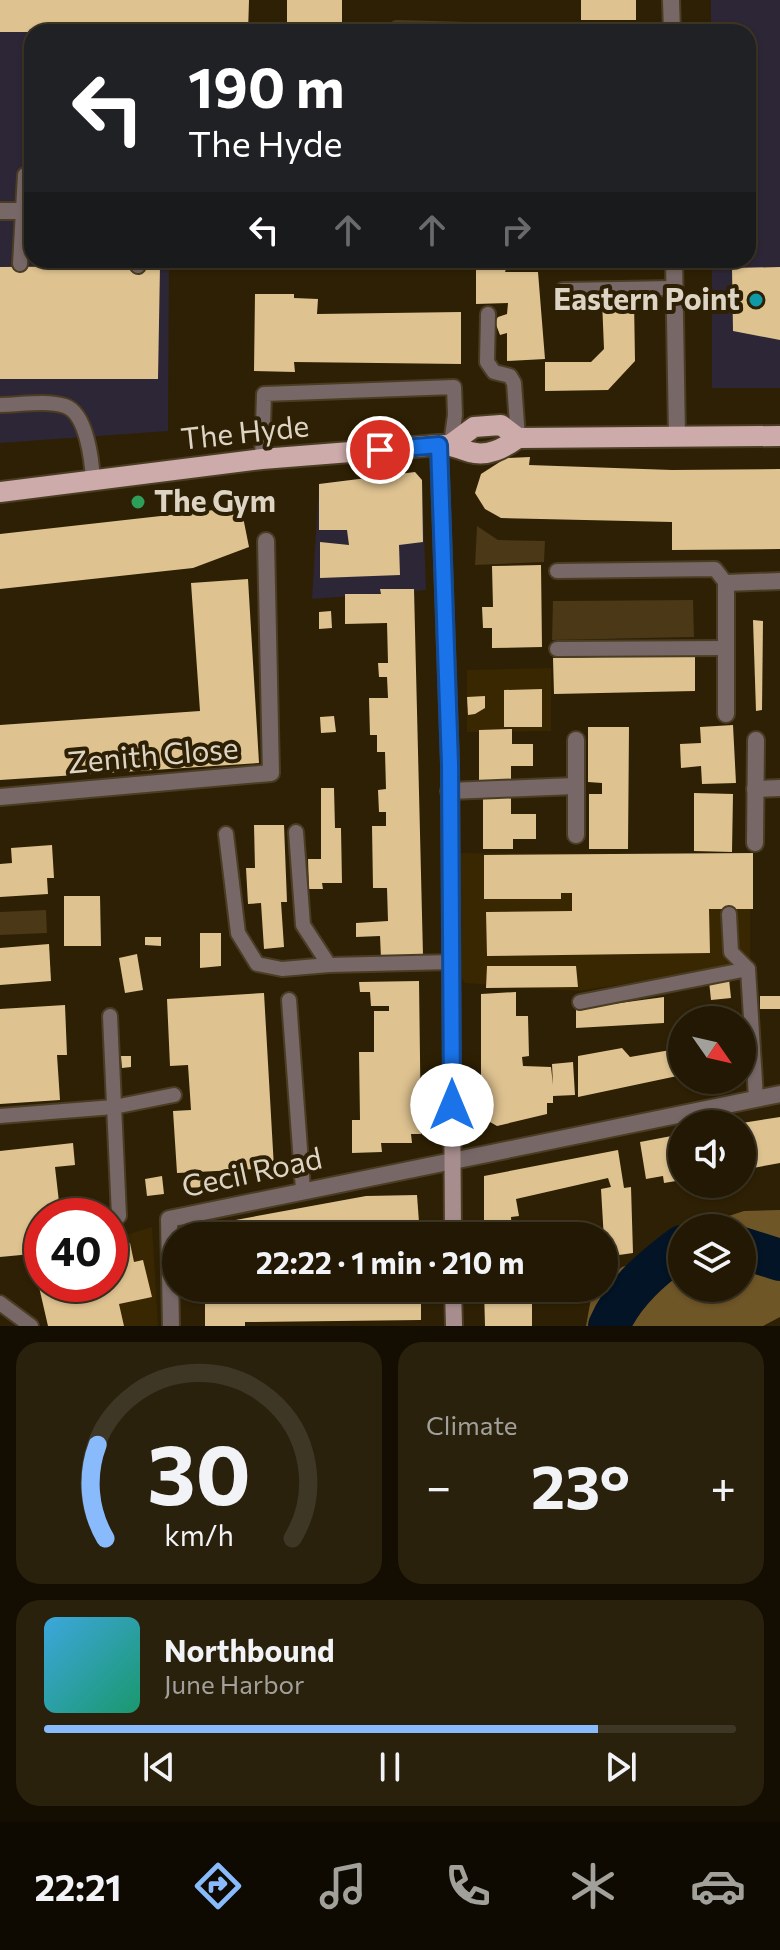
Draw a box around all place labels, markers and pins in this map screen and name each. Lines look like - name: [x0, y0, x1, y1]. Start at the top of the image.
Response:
- place label: Eastern Point: [553, 279, 740, 316]
- marker: Eastern Point: [747, 291, 765, 309]
- pin: [346, 416, 414, 484]
- place label: The Gym: [154, 481, 276, 518]
- marker: The Gym: [129, 493, 147, 511]

